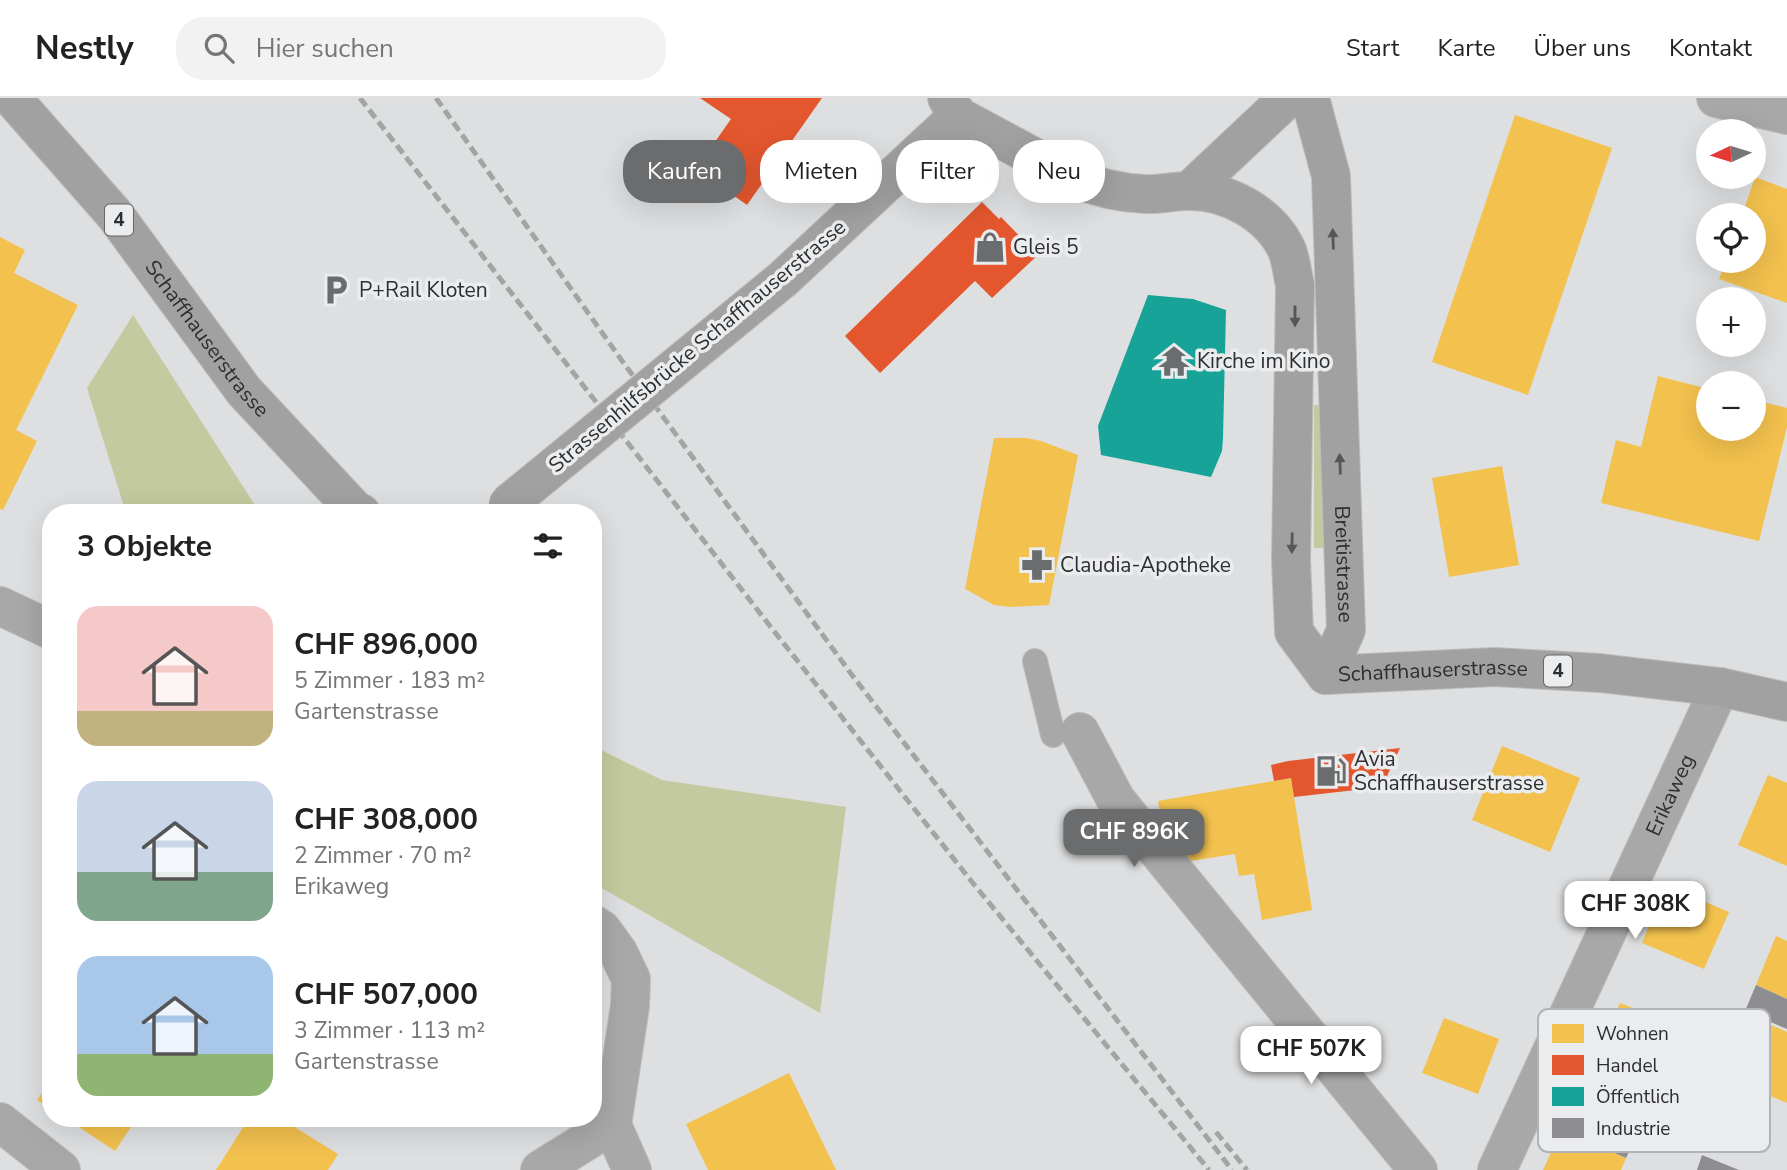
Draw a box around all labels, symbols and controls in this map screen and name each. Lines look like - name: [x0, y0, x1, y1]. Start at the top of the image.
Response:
- search box: [176, 17, 666, 80]
- text: Nestly: [35, 26, 134, 71]
- icon: search: [200, 29, 238, 67]
- text: Hier suchen: [256, 31, 394, 66]
- text: Start: [1346, 32, 1399, 64]
- text: Karte: [1437, 32, 1495, 64]
- text: Über uns: [1533, 32, 1631, 64]
- text: Kontakt: [1669, 32, 1752, 64]
- north arrow: [1696, 119, 1766, 189]
- map controls: [1696, 119, 1766, 441]
- chip: Kaufen: [623, 140, 746, 203]
- chip: Mieten: [760, 140, 882, 203]
- chip: Filter: [896, 140, 999, 203]
- chip: Neu: [1013, 140, 1105, 203]
- button: locate: [1696, 203, 1766, 273]
- road number: 4: [105, 204, 133, 236]
- street label: Strassenhilfsbrücke Schaffhauserstrasse: [542, 213, 852, 479]
- one-way arrow: [1327, 227, 1338, 249]
- shop icon: Gleis 5: [973, 230, 1007, 264]
- place label: Gleis 5: [1013, 233, 1079, 261]
- street label: Schaffhauserstrasse: [139, 254, 275, 423]
- parking icon: P+Rail Kloten: [319, 273, 353, 307]
- place label: P+Rail Kloten: [359, 276, 488, 304]
- button: +: [1696, 287, 1766, 357]
- one-way arrow: [1289, 305, 1301, 327]
- temple icon: Kirche im Kino: [1157, 344, 1191, 378]
- place label: Kirche im Kino: [1197, 347, 1330, 375]
- button: −: [1696, 371, 1766, 441]
- one-way arrow: [1335, 453, 1346, 475]
- street label: Breitistrasse: [1328, 505, 1360, 623]
- text: 3 Objekte: [77, 526, 212, 567]
- icon: filters: [529, 527, 567, 565]
- one-way arrow: [1286, 532, 1297, 554]
- pharmacy icon: Claudia-Apotheke: [1020, 548, 1054, 582]
- place label: Claudia-Apotheke: [1060, 551, 1231, 579]
- text: CHF 896,000: [294, 624, 478, 665]
- icon: home: [133, 634, 217, 718]
- street label: Schaffhauserstrasse: [1337, 653, 1529, 688]
- road number: 4: [1544, 656, 1572, 686]
- text: 5 Zimmer · 183 m²: [294, 665, 485, 696]
- text: Gartenstrasse: [294, 696, 439, 727]
- place label: Avia Schaffhauserstrasse: [1354, 745, 1544, 797]
- street label: Erikaweg: [1639, 750, 1701, 840]
- fuel station icon: Avia Schaffhauserstrasse: [1314, 754, 1348, 788]
- text: CHF 308,000: [294, 799, 478, 840]
- icon: home: [133, 809, 217, 893]
- pin: CHF 896K: [1062, 810, 1206, 869]
- text: CHF 896K: [1079, 816, 1189, 847]
- text: 2 Zimmer · 70 m²: [294, 840, 471, 871]
- text: Erikaweg: [294, 871, 389, 902]
- pin: CHF 308K: [1563, 882, 1707, 941]
- text: CHF 308K: [1580, 888, 1690, 919]
- text: CHF 507,000: [294, 974, 478, 1015]
- icon: home: [133, 984, 217, 1068]
- legend: [1538, 1009, 1770, 1152]
- text: 3 Zimmer · 113 m²: [294, 1015, 485, 1046]
- text: Wohnen: [1596, 1021, 1669, 1047]
- pin: CHF 507K: [1239, 1026, 1383, 1086]
- text: CHF 507K: [1256, 1033, 1366, 1064]
- text: Gartenstrasse: [294, 1046, 439, 1077]
- text: Handel: [1596, 1053, 1659, 1079]
- text: Öffentlich: [1596, 1084, 1680, 1110]
- text: Industrie: [1596, 1116, 1670, 1142]

